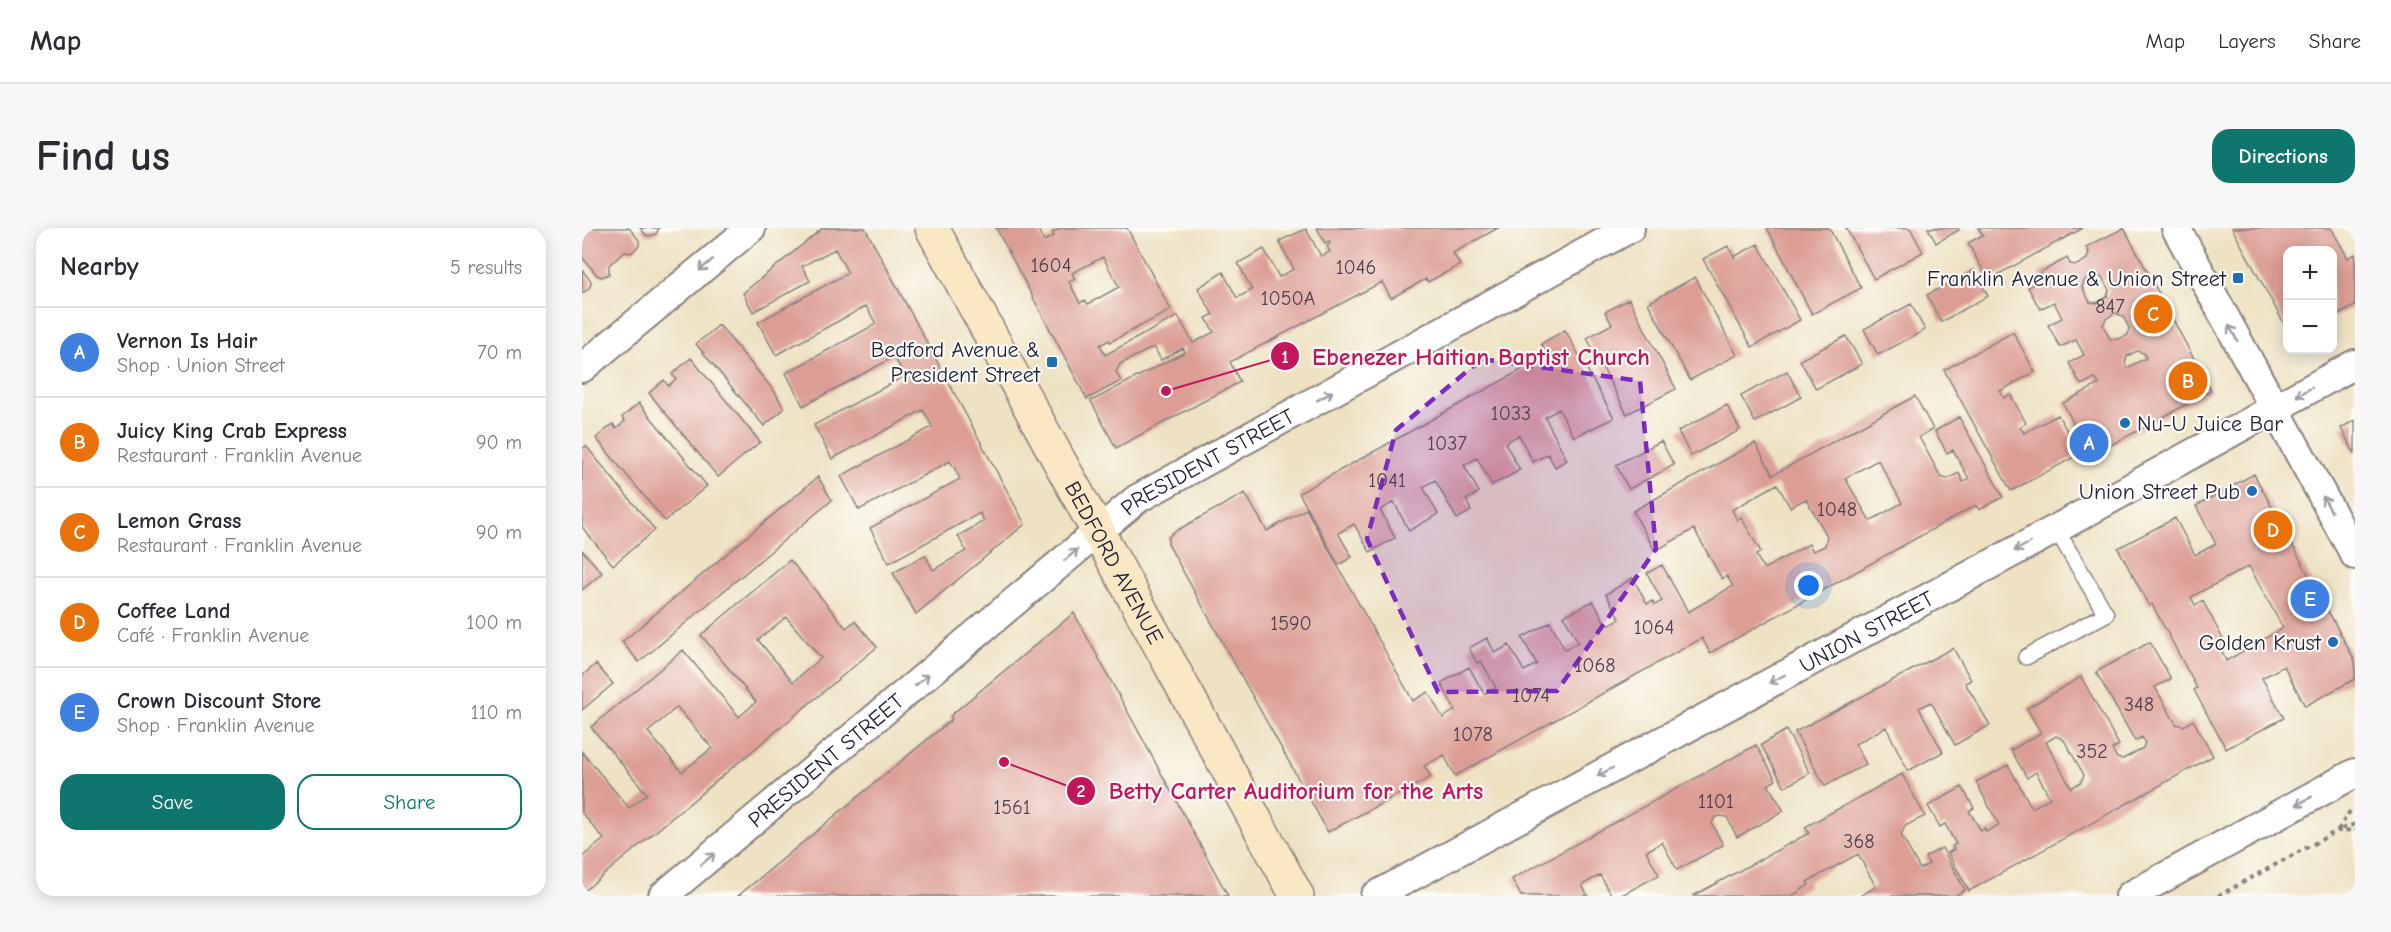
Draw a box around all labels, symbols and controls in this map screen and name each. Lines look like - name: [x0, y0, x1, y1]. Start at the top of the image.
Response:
- text: Map: [30, 25, 81, 57]
- text: Map: [2146, 29, 2185, 53]
- text: Layers: [2218, 29, 2276, 53]
- text: Share: [2309, 29, 2361, 53]
- button: Directions: [2212, 129, 2355, 183]
- text: Find us: [36, 132, 170, 181]
- map controls: [2283, 246, 2337, 354]
- button: +: [2283, 246, 2337, 300]
- text: Nearby: [60, 252, 139, 282]
- house number: 1604: [1031, 254, 1071, 277]
- text: 5 results: [450, 256, 522, 279]
- house number: 1046: [1336, 256, 1376, 279]
- one-way arrow: [698, 259, 714, 272]
- place label: Franklin Avenue & Union Street: [1927, 266, 2227, 292]
- marker: Franklin Avenue & Union Street: [2231, 271, 2245, 285]
- house number: 1050A: [1261, 287, 1316, 310]
- pin: C: [2134, 292, 2172, 337]
- house number: 847: [2095, 295, 2125, 318]
- button: −: [2283, 300, 2337, 354]
- one-way arrow: [2227, 325, 2239, 342]
- text: Vernon Is Hair: [117, 328, 257, 354]
- callout: Ebenezer Haitian Baptist Church: [1270, 335, 1662, 377]
- place label: Bedford Avenue & President Street: [871, 337, 1041, 388]
- text: A: [74, 341, 85, 364]
- text: 70 m: [477, 341, 522, 364]
- text: Ebenezer Haitian Baptist Church: [1312, 343, 1650, 371]
- text: 1: [1281, 347, 1289, 368]
- text: Shop · Union Street: [117, 354, 285, 377]
- marker: Bedford Avenue & President Street: [1045, 355, 1059, 369]
- pin: B: [2168, 358, 2208, 404]
- one-way arrow: [2295, 387, 2313, 398]
- one-way arrow: [1315, 390, 1333, 401]
- house number: 1033: [1491, 402, 1531, 425]
- street label: PRESIDENT STREET: [1116, 403, 1299, 521]
- place label: Nu-U Juice Bar: [2137, 411, 2283, 437]
- marker: Nu-U Juice Bar: [2118, 416, 2132, 430]
- text: Juicy King Crab Express: [117, 418, 347, 444]
- pin: A: [2070, 420, 2108, 466]
- text: B: [73, 431, 86, 454]
- text: 90 m: [476, 431, 522, 454]
- house number: 1037: [1427, 432, 1467, 455]
- text: Restaurant · Franklin Avenue: [117, 444, 362, 467]
- house number: 1041: [1368, 469, 1406, 492]
- street label: BEDFORD AVENUE: [1059, 477, 1169, 649]
- place label: Union Street Pub: [2079, 479, 2240, 505]
- marker: Union Street Pub: [2245, 484, 2259, 498]
- one-way arrow: [2321, 496, 2333, 513]
- house number: 1048: [1817, 498, 1857, 521]
- text: Lemon Grass: [117, 508, 241, 534]
- pin: D: [2254, 508, 2292, 552]
- text: C: [73, 521, 86, 544]
- text: 90 m: [476, 521, 522, 544]
- text: Restaurant · Franklin Avenue: [117, 534, 362, 557]
- one-way arrow: [2014, 542, 2032, 553]
- one-way arrow: [1063, 548, 1078, 562]
- your location: [1794, 571, 1823, 600]
- pin: E: [2290, 576, 2330, 622]
- street label: UNION STREET: [1795, 585, 1939, 679]
- text: Coffee Land: [117, 598, 231, 624]
- text: D: [73, 611, 86, 634]
- text: 100 m: [467, 611, 522, 634]
- house number: 1590: [1270, 612, 1312, 635]
- house number: 1064: [1634, 616, 1674, 639]
- text: Café · Franklin Avenue: [117, 624, 309, 647]
- place label: Golden Krust: [2199, 630, 2322, 656]
- marker: Golden Krust: [2326, 635, 2340, 649]
- house number: 1068: [1574, 654, 1616, 677]
- one-way arrow: [914, 673, 929, 687]
- one-way arrow: [1769, 673, 1786, 685]
- house number: 1074: [1512, 684, 1550, 707]
- text: Crown Discount Store: [117, 688, 321, 714]
- street label: PRESIDENT STREET: [743, 688, 910, 833]
- house number: 348: [2124, 693, 2154, 716]
- text: E: [74, 701, 85, 724]
- text: 110 m: [471, 701, 522, 724]
- text: Shop · Franklin Avenue: [117, 714, 315, 737]
- house number: 1078: [1453, 723, 1493, 746]
- house number: 352: [2076, 740, 2108, 763]
- one-way arrow: [1597, 766, 1614, 778]
- callout: Betty Carter Auditorium for the Arts: [1066, 770, 1495, 812]
- button: Save: [60, 774, 285, 830]
- button: Share: [297, 774, 522, 830]
- text: Betty Carter Auditorium for the Arts: [1109, 777, 1483, 805]
- text: 2: [1077, 781, 1086, 802]
- house number: 1101: [1698, 790, 1734, 813]
- one-way arrow: [2296, 795, 2313, 807]
- house number: 1561: [993, 796, 1031, 819]
- house number: 368: [1843, 830, 1875, 853]
- one-way arrow: [699, 852, 715, 865]

